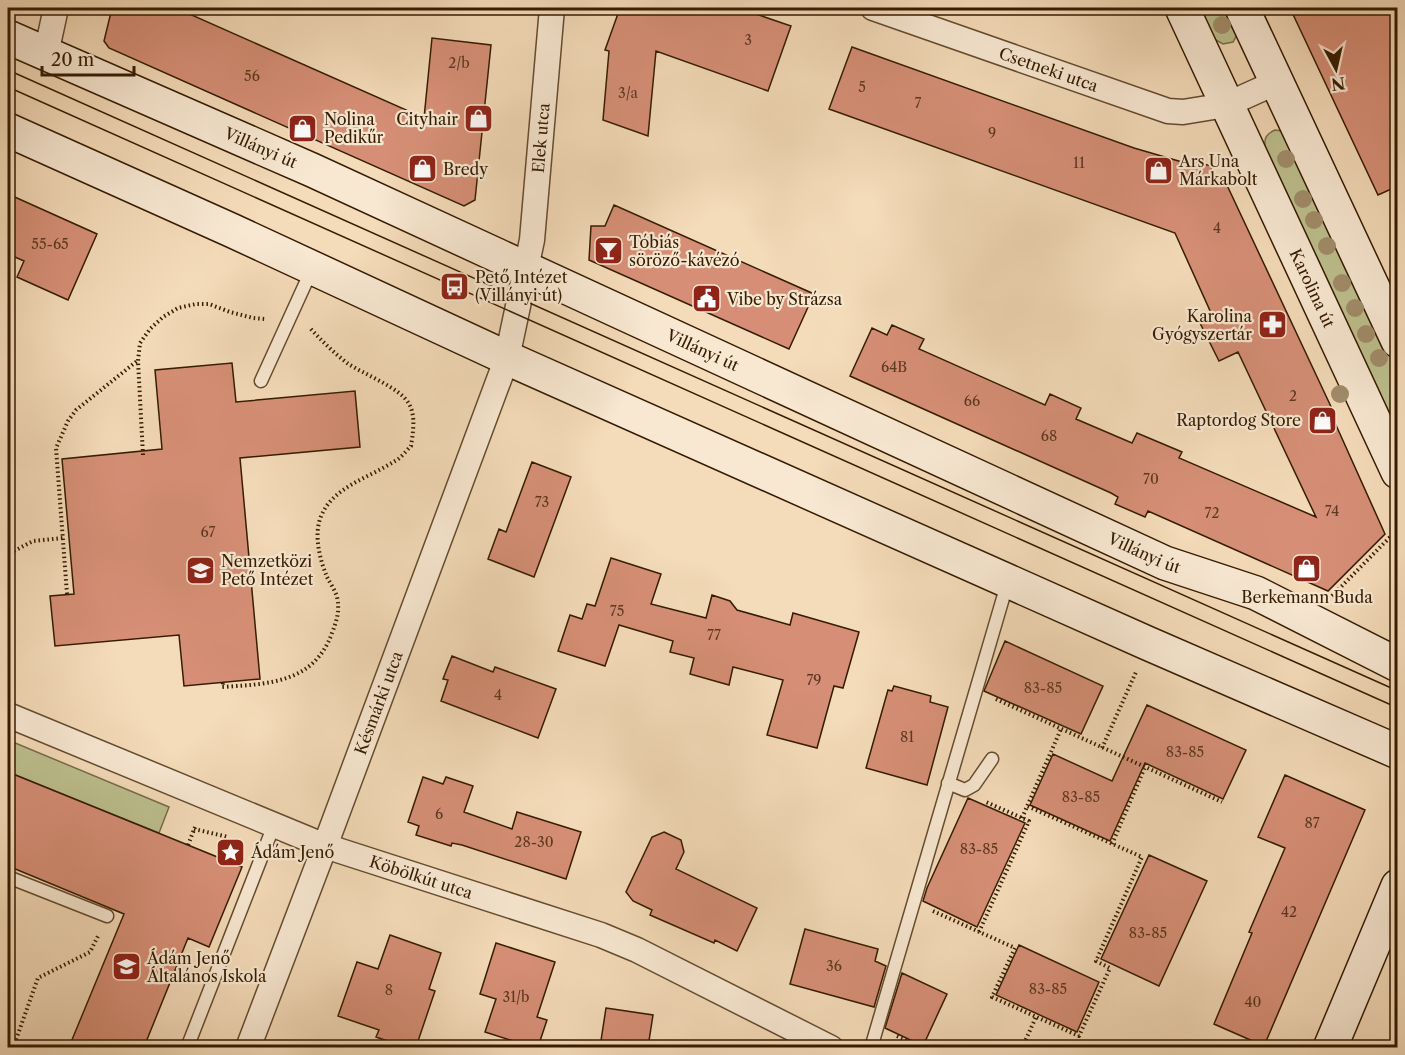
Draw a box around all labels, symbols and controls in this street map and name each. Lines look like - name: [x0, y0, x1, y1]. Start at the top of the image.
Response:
- house number: 3: [744, 31, 752, 49]
- scale bar: [42, 39, 134, 77]
- north arrow: [1306, 39, 1366, 99]
- street label: Csetneki utca: [996, 43, 1101, 96]
- text: 20 m: [51, 49, 95, 71]
- house number: 2/b: [448, 54, 470, 72]
- house number: 56: [244, 67, 260, 85]
- text: N: [1330, 73, 1346, 95]
- house number: 5: [858, 78, 866, 96]
- house number: 3/a: [618, 84, 638, 102]
- house number: 7: [915, 94, 922, 112]
- street label: Elek utca: [528, 102, 554, 174]
- shop icon: Cityhair: [463, 103, 495, 135]
- place label: Nolina Pedikűr: [324, 109, 384, 147]
- place label: Cityhair: [396, 109, 458, 129]
- shop icon: Nolina Pedikűr: [287, 112, 319, 144]
- street label: Villányi út: [221, 123, 301, 172]
- house number: 9: [988, 124, 996, 142]
- place label: Ars Una Márkabolt: [1178, 151, 1258, 189]
- shop icon: Bredy: [406, 153, 438, 185]
- house number: 11: [1073, 154, 1085, 172]
- shop icon: Ars Una Márkabolt: [1142, 154, 1174, 186]
- place label: Bredy: [443, 159, 489, 179]
- house number: 4: [1213, 219, 1221, 237]
- place label: Tóbiás söröző-kávézó: [629, 232, 740, 270]
- house number: 55-65: [31, 235, 69, 253]
- bar icon: Tóbiás söröző-kávézó: [592, 235, 624, 267]
- street label: Karolina út: [1285, 246, 1339, 331]
- place label: Pető Intézet (Villányi út): [475, 267, 568, 305]
- bus stop icon: Pető Intézet (Villányi út): [438, 270, 470, 302]
- public building icon: Vibe by Strázsa: [690, 283, 722, 315]
- place label: Vibe by Strázsa: [726, 289, 843, 309]
- place label: Karolina Gyógyszertár: [1152, 306, 1253, 344]
- pharmacy icon: Karolina Gyógyszertár: [1257, 309, 1289, 341]
- street label: Villányi út: [662, 324, 742, 375]
- house number: 64B: [881, 358, 907, 376]
- house number: 2: [1289, 387, 1297, 405]
- house number: 66: [964, 392, 980, 410]
- shop icon: Raptordog Store: [1306, 404, 1338, 436]
- place label: Raptordog Store: [1176, 410, 1301, 430]
- house number: 68: [1041, 427, 1057, 445]
- house number: 70: [1143, 470, 1159, 488]
- house number: 73: [535, 493, 549, 511]
- house number: 74: [1325, 502, 1339, 520]
- house number: 72: [1205, 504, 1219, 522]
- house number: 67: [201, 523, 216, 541]
- street label: Villányi út: [1104, 528, 1183, 578]
- place label: Nemzetközi Pető Intézet: [221, 551, 314, 589]
- shop icon: Berkemann Buda: [1291, 553, 1323, 585]
- school or university icon: Nemzetközi Pető Intézet: [184, 554, 216, 586]
- place label: Berkemann Buda: [1241, 587, 1373, 607]
- house number: 75: [610, 602, 624, 620]
- house number: 77: [707, 626, 721, 644]
- street label: Késmárki utca: [350, 648, 407, 757]
- house number: 79: [806, 671, 822, 689]
- house number: 83-85: [1024, 679, 1062, 697]
- house number: 4: [494, 686, 502, 704]
- house number: 81: [900, 728, 914, 746]
- house number: 83-85: [1166, 743, 1204, 761]
- house number: 83-85: [1062, 788, 1100, 806]
- house number: 6: [435, 805, 443, 823]
- house number: 87: [1304, 814, 1320, 832]
- house number: 28-30: [514, 833, 554, 851]
- place icon: Ádám Jenő: [214, 836, 246, 868]
- house number: 83-85: [960, 840, 998, 858]
- place label: Ádám Jenő: [250, 842, 334, 862]
- street label: Köbölkút utca: [367, 851, 476, 903]
- house number: 42: [1281, 903, 1297, 921]
- house number: 83-85: [1129, 924, 1167, 942]
- place label: Ádám Jenő Általános Iskola: [146, 948, 267, 986]
- school or university icon: Ádám Jenő Általános Iskola: [110, 951, 142, 983]
- house number: 36: [826, 957, 842, 975]
- house number: 83-85: [1029, 980, 1067, 998]
- house number: 8: [385, 981, 393, 999]
- house number: 31/b: [502, 988, 530, 1006]
- house number: 40: [1245, 993, 1262, 1011]

